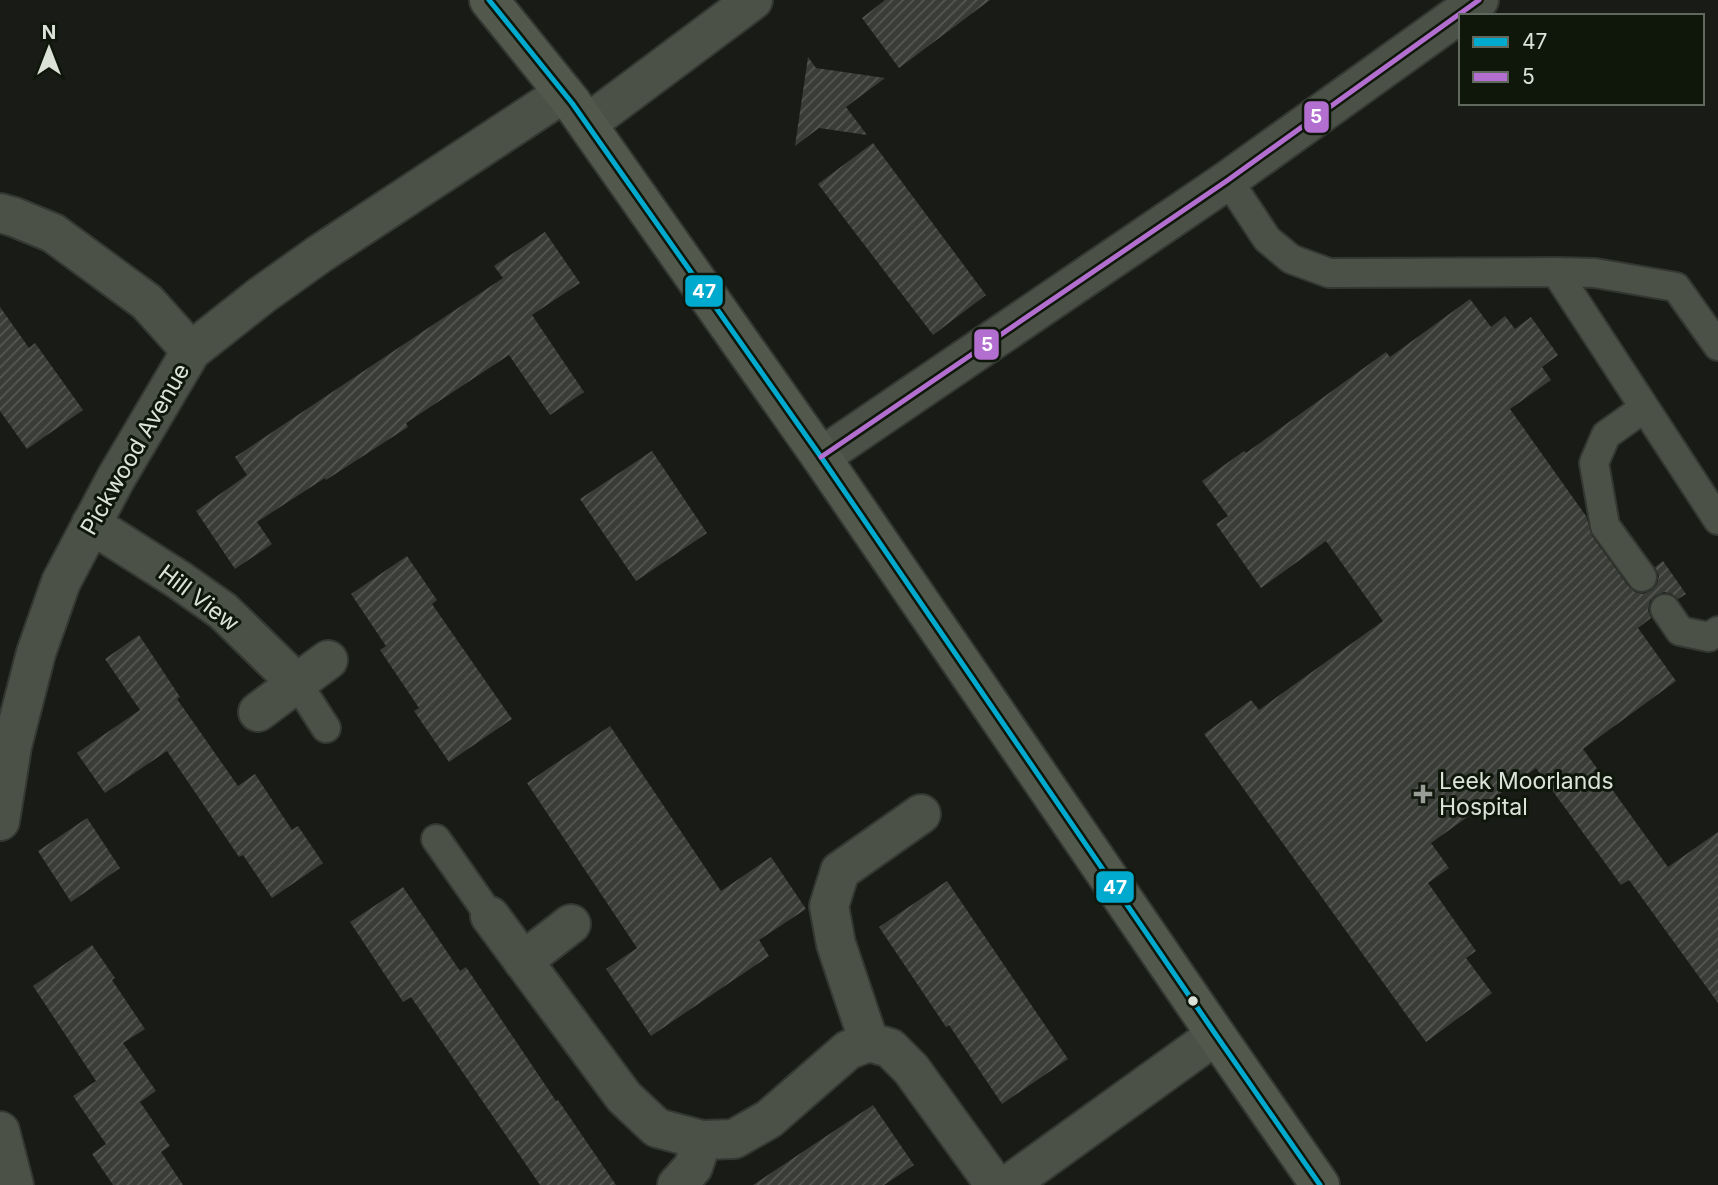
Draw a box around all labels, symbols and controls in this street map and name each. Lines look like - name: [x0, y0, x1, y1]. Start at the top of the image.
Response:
- north arrow: [14, 14, 84, 84]
- legend: [1459, 14, 1704, 105]
- text: N: [42, 21, 56, 44]
- text: 47: [1522, 29, 1547, 54]
- text: 5: [1522, 64, 1535, 89]
- line badge: 5: [1303, 100, 1330, 134]
- text: 5: [1310, 105, 1322, 128]
- line badge: 47: [684, 274, 724, 308]
- text: 47: [692, 280, 716, 303]
- line badge: 5: [973, 328, 1000, 361]
- text: 5: [981, 333, 993, 356]
- street label: Pickwood Avenue: [75, 358, 195, 540]
- street label: Hill View: [153, 559, 245, 637]
- place label: Leek Moorlands Hospital: [1439, 767, 1614, 821]
- marker: Leek Moorlands Hospital: [1413, 784, 1433, 804]
- line badge: 47: [1095, 870, 1135, 904]
- text: 47: [1103, 876, 1127, 899]
- unlabelled marker: [1186, 994, 1200, 1008]

